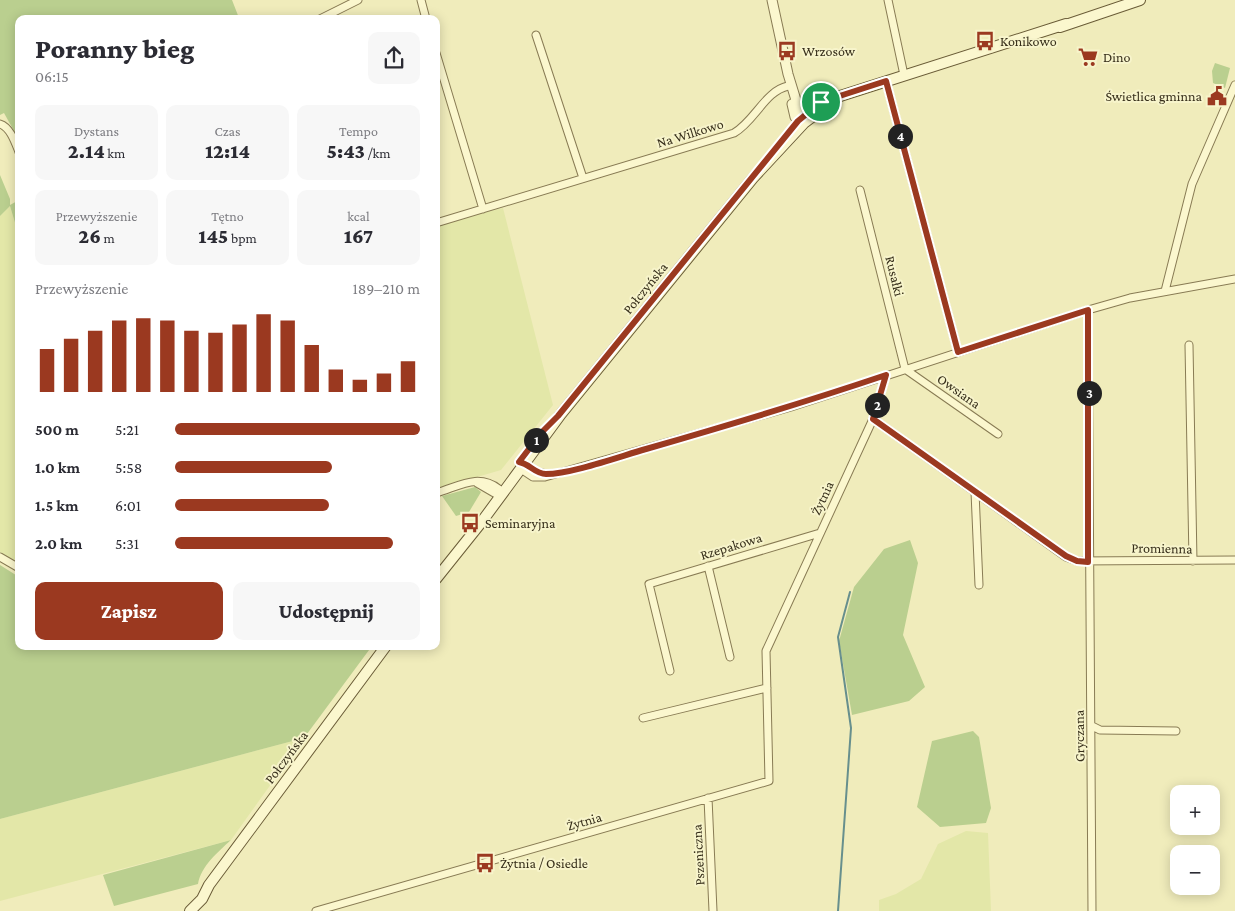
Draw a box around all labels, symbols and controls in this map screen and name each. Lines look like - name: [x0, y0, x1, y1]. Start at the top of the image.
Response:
- bus stop icon: Konikowo: [974, 30, 996, 52]
- button: share: [368, 32, 420, 84]
- text: Poranny bieg: [35, 33, 194, 64]
- place label: Konikowo: [1000, 33, 1057, 49]
- bus stop icon: Wrzosów: [776, 40, 798, 62]
- place label: Wrzosów: [802, 43, 856, 59]
- supermarket icon: Dino: [1077, 46, 1099, 68]
- place label: Dino: [1103, 49, 1131, 65]
- text: 06:15: [35, 68, 69, 85]
- pin: [800, 81, 842, 123]
- public building icon: Świetlica gminna: [1206, 85, 1228, 107]
- icon: arrive: [807, 88, 835, 116]
- place label: Świetlica gminna: [1105, 88, 1203, 104]
- street label: Na Wilkowo: [655, 115, 725, 151]
- text: Dystans: [74, 123, 119, 139]
- text: Czas: [214, 123, 241, 139]
- text: Tempo: [339, 123, 378, 139]
- pin: 4: [888, 124, 912, 148]
- text: 4: [897, 128, 904, 144]
- text: 2.14: [68, 139, 105, 163]
- text: 12:14: [205, 139, 250, 163]
- text: 5:43: [326, 139, 365, 163]
- text: km: [105, 145, 125, 161]
- text: /km: [365, 145, 391, 161]
- text: Przewyższenie: [56, 208, 137, 224]
- text: Tętno: [211, 208, 244, 224]
- text: kcal: [347, 208, 370, 224]
- text: 26: [78, 224, 101, 248]
- text: 145: [198, 224, 228, 248]
- text: 167: [344, 224, 373, 248]
- text: m: [101, 230, 115, 246]
- text: bpm: [228, 230, 257, 246]
- street label: Rusałki: [882, 254, 908, 298]
- street label: Połczyńska: [619, 259, 671, 317]
- text: Przewyższenie: [35, 280, 128, 297]
- text: 189–210 m: [352, 280, 420, 297]
- street label: Owsiana: [934, 370, 984, 412]
- pin: 3: [1076, 380, 1102, 406]
- text: 3: [1086, 385, 1093, 401]
- pin: 2: [864, 392, 890, 418]
- text: 2: [874, 397, 881, 413]
- text: 500 m: [35, 421, 79, 438]
- text: 5:21: [115, 421, 139, 438]
- pin: 1: [524, 428, 548, 452]
- text: 1: [534, 432, 539, 448]
- text: 1.0 km: [35, 459, 80, 476]
- text: 5:58: [115, 459, 142, 476]
- street label: Żytnia: [807, 478, 837, 518]
- text: 1.5 km: [35, 497, 79, 514]
- text: 6:01: [115, 497, 141, 514]
- bus stop icon: Seminaryjna: [459, 512, 481, 534]
- place label: Seminaryjna: [485, 515, 556, 532]
- street label: Rzepakowa: [698, 529, 764, 563]
- text: 2.0 km: [35, 535, 82, 552]
- text: 5:31: [115, 535, 139, 552]
- street label: Promienna: [1131, 539, 1193, 557]
- button: Zapisz: [35, 582, 223, 640]
- button: Udostępnij: [233, 582, 420, 640]
- street label: Gryczana: [1071, 709, 1087, 762]
- street label: Połczyńska: [261, 727, 311, 786]
- map controls: [1170, 785, 1220, 895]
- button: +: [1170, 785, 1220, 835]
- street label: Żytnia: [565, 808, 604, 834]
- street label: Pszeniczna: [688, 823, 708, 886]
- button: −: [1170, 845, 1220, 895]
- bus stop icon: Żytnia / Osiedle: [474, 852, 496, 874]
- place label: Żytnia / Osiedle: [500, 855, 588, 871]

